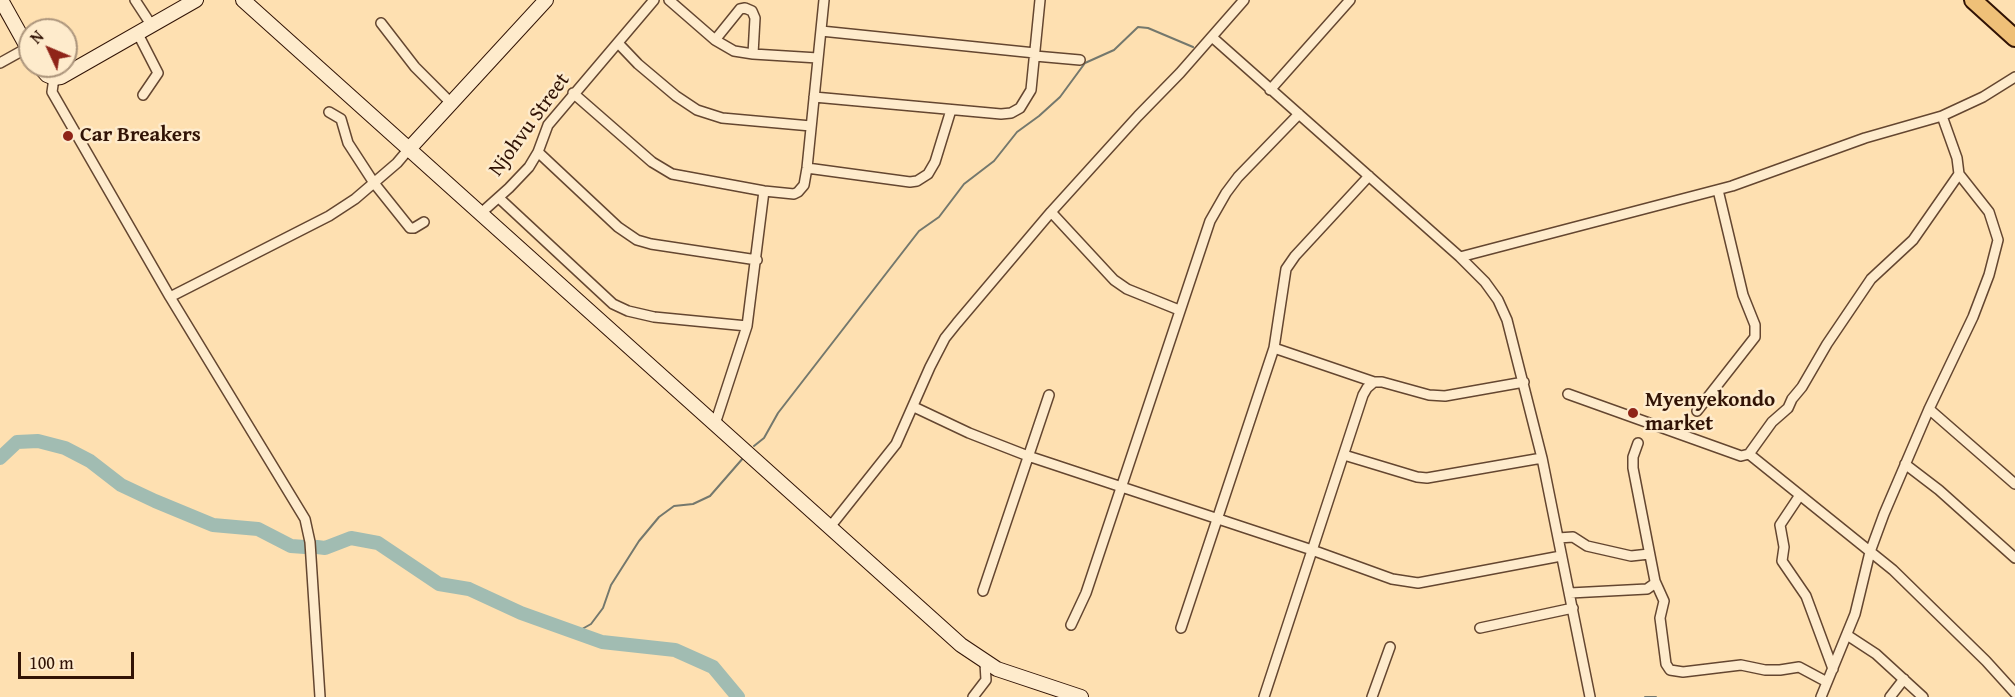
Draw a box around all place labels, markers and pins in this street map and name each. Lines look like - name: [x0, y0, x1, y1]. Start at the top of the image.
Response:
- place label: Car Breakers: [80, 123, 201, 149]
- marker: Car Breakers: [61, 129, 75, 143]
- place label: Myenyekondo market: [1645, 388, 1775, 438]
- marker: Myenyekondo market: [1626, 406, 1640, 420]

